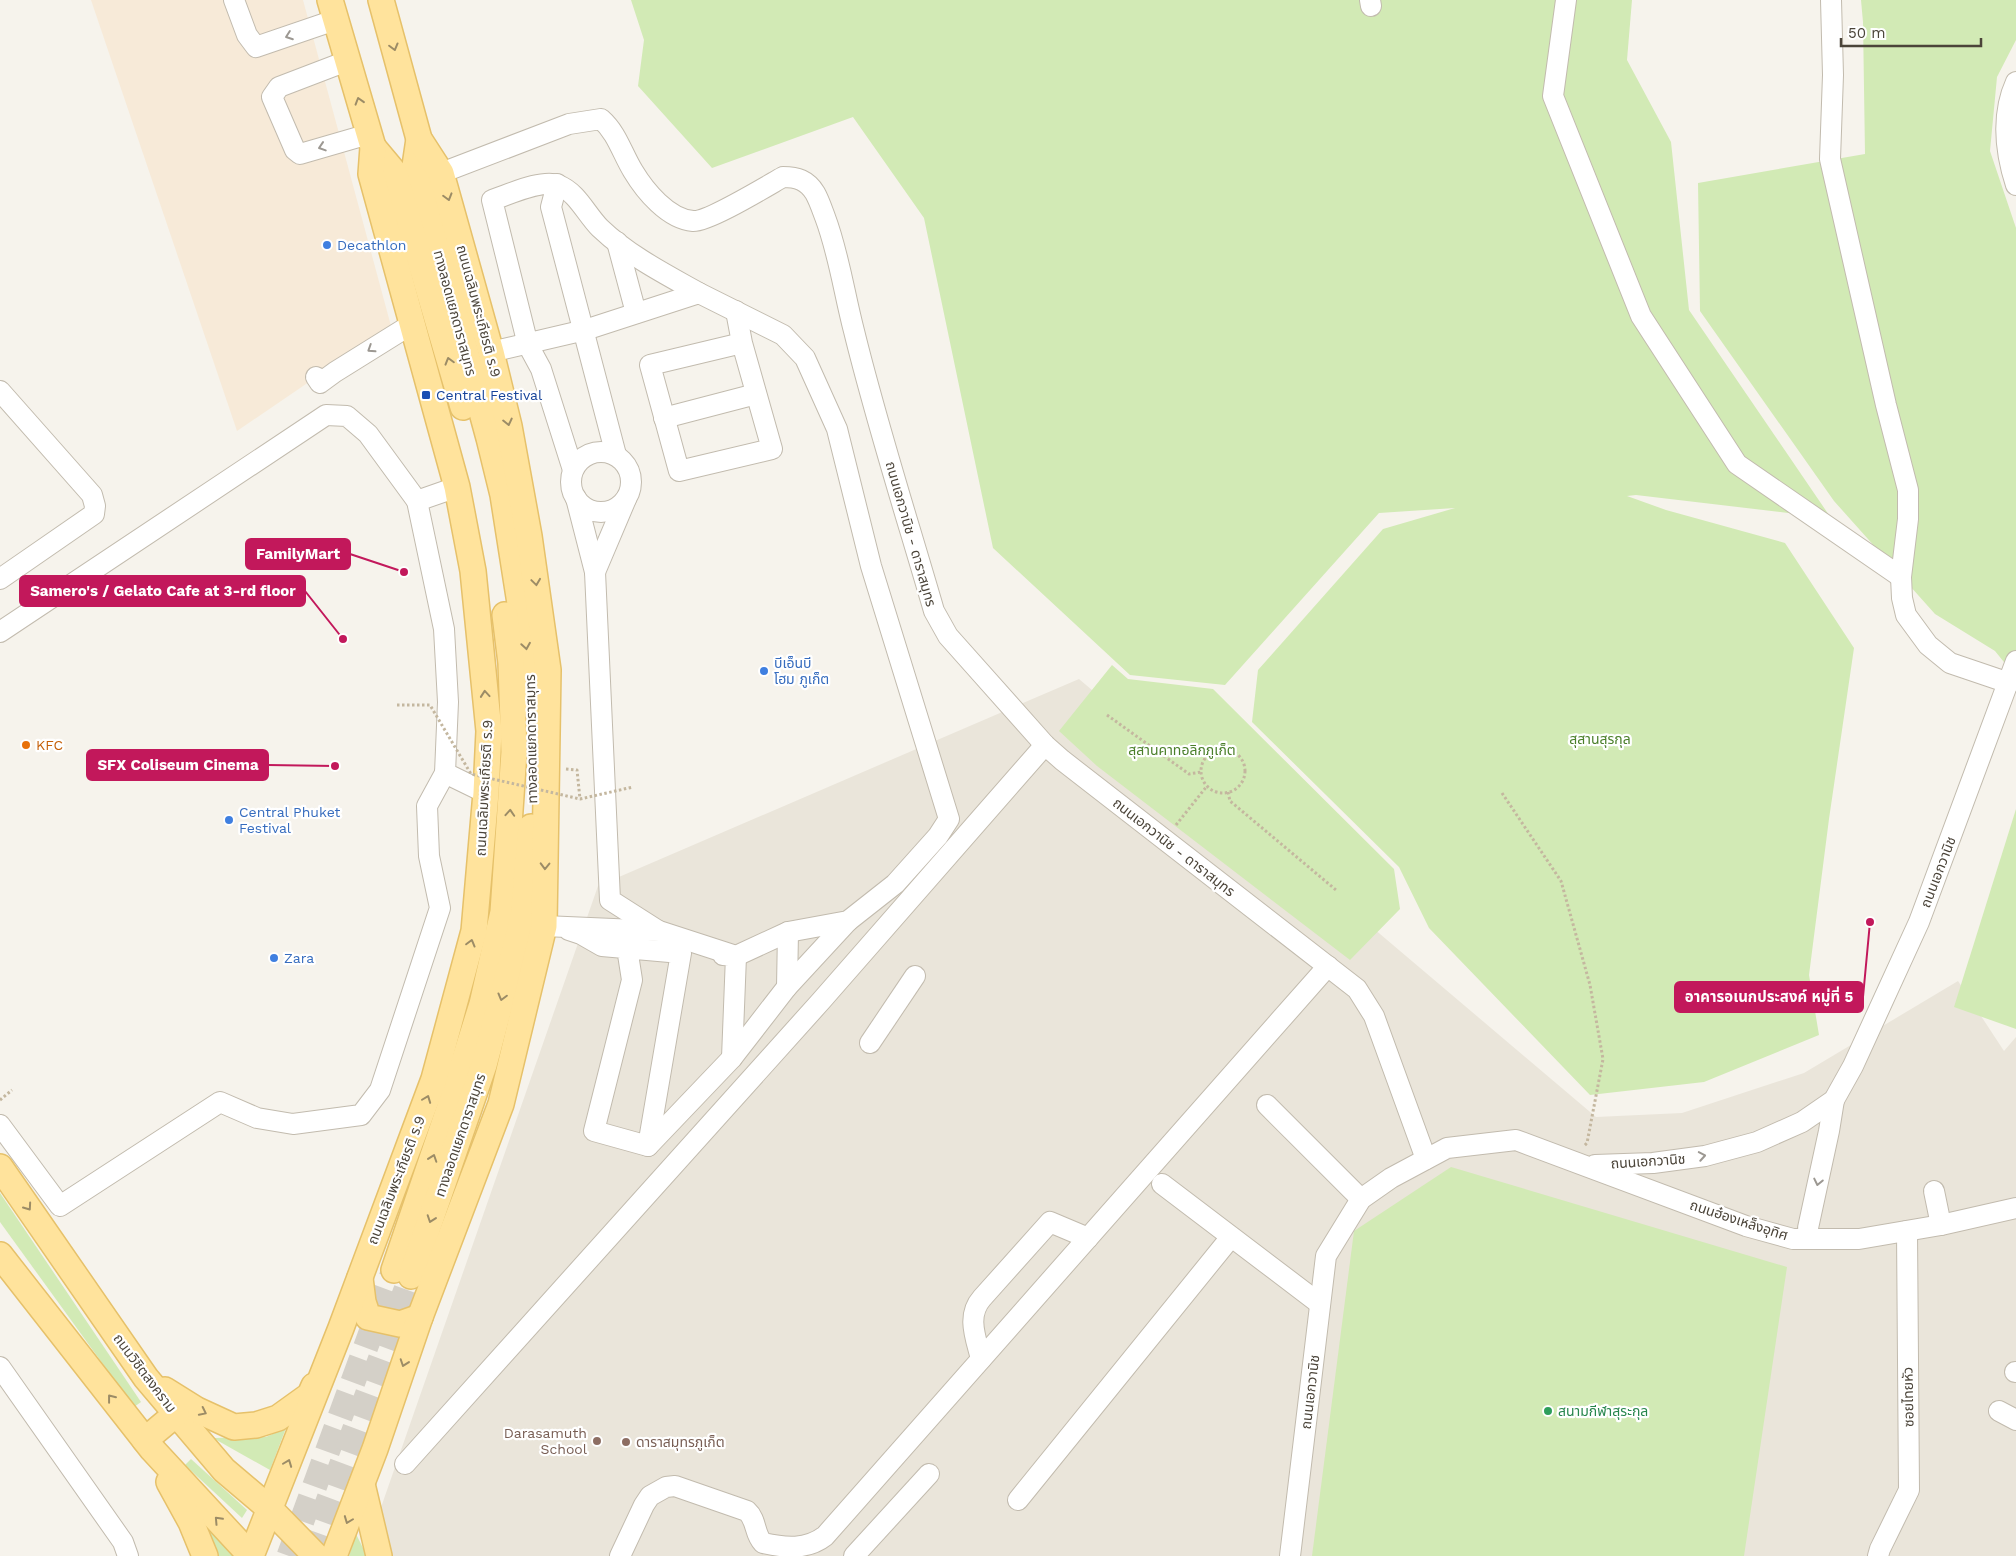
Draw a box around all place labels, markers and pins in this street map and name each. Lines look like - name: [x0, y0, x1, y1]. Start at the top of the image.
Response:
- place label: Decathlon: [337, 237, 407, 253]
- marker: Decathlon: [321, 239, 333, 251]
- place label: Central Festival: [436, 387, 543, 403]
- marker: Central Festival: [420, 389, 432, 401]
- callout: FamilyMart: [246, 539, 350, 569]
- callout: Samero's / Gelato Cafe at 3-rd floor: [20, 576, 305, 606]
- place label: บีเอ็นบี โฮม ภูเก็ต: [774, 655, 829, 688]
- marker: บีเอ็นบี โฮม ภูเก็ต: [758, 665, 770, 677]
- place label: KFC: [36, 737, 63, 753]
- marker: KFC: [20, 739, 32, 751]
- callout: SFX Coliseum Cinema: [87, 750, 268, 780]
- place label: Central Phuket Festival: [239, 804, 341, 836]
- marker: Central Phuket Festival: [223, 814, 235, 826]
- place label: Zara: [284, 950, 314, 966]
- marker: Zara: [268, 952, 280, 964]
- callout: อาคารอเนกประสงค์ หมู่ที่ 5: [1675, 982, 1863, 1012]
- place label: สนามกีฬาสุระกุล: [1558, 1403, 1648, 1420]
- marker: สนามกีฬาสุระกุล: [1542, 1405, 1554, 1417]
- place label: Darasamuth School: [504, 1425, 588, 1457]
- place label: ดาราสมุทรภูเก็ต: [636, 1434, 725, 1451]
- marker: Darasamuth School: [591, 1435, 603, 1447]
- marker: ดาราสมุทรภูเก็ต: [620, 1436, 632, 1448]

